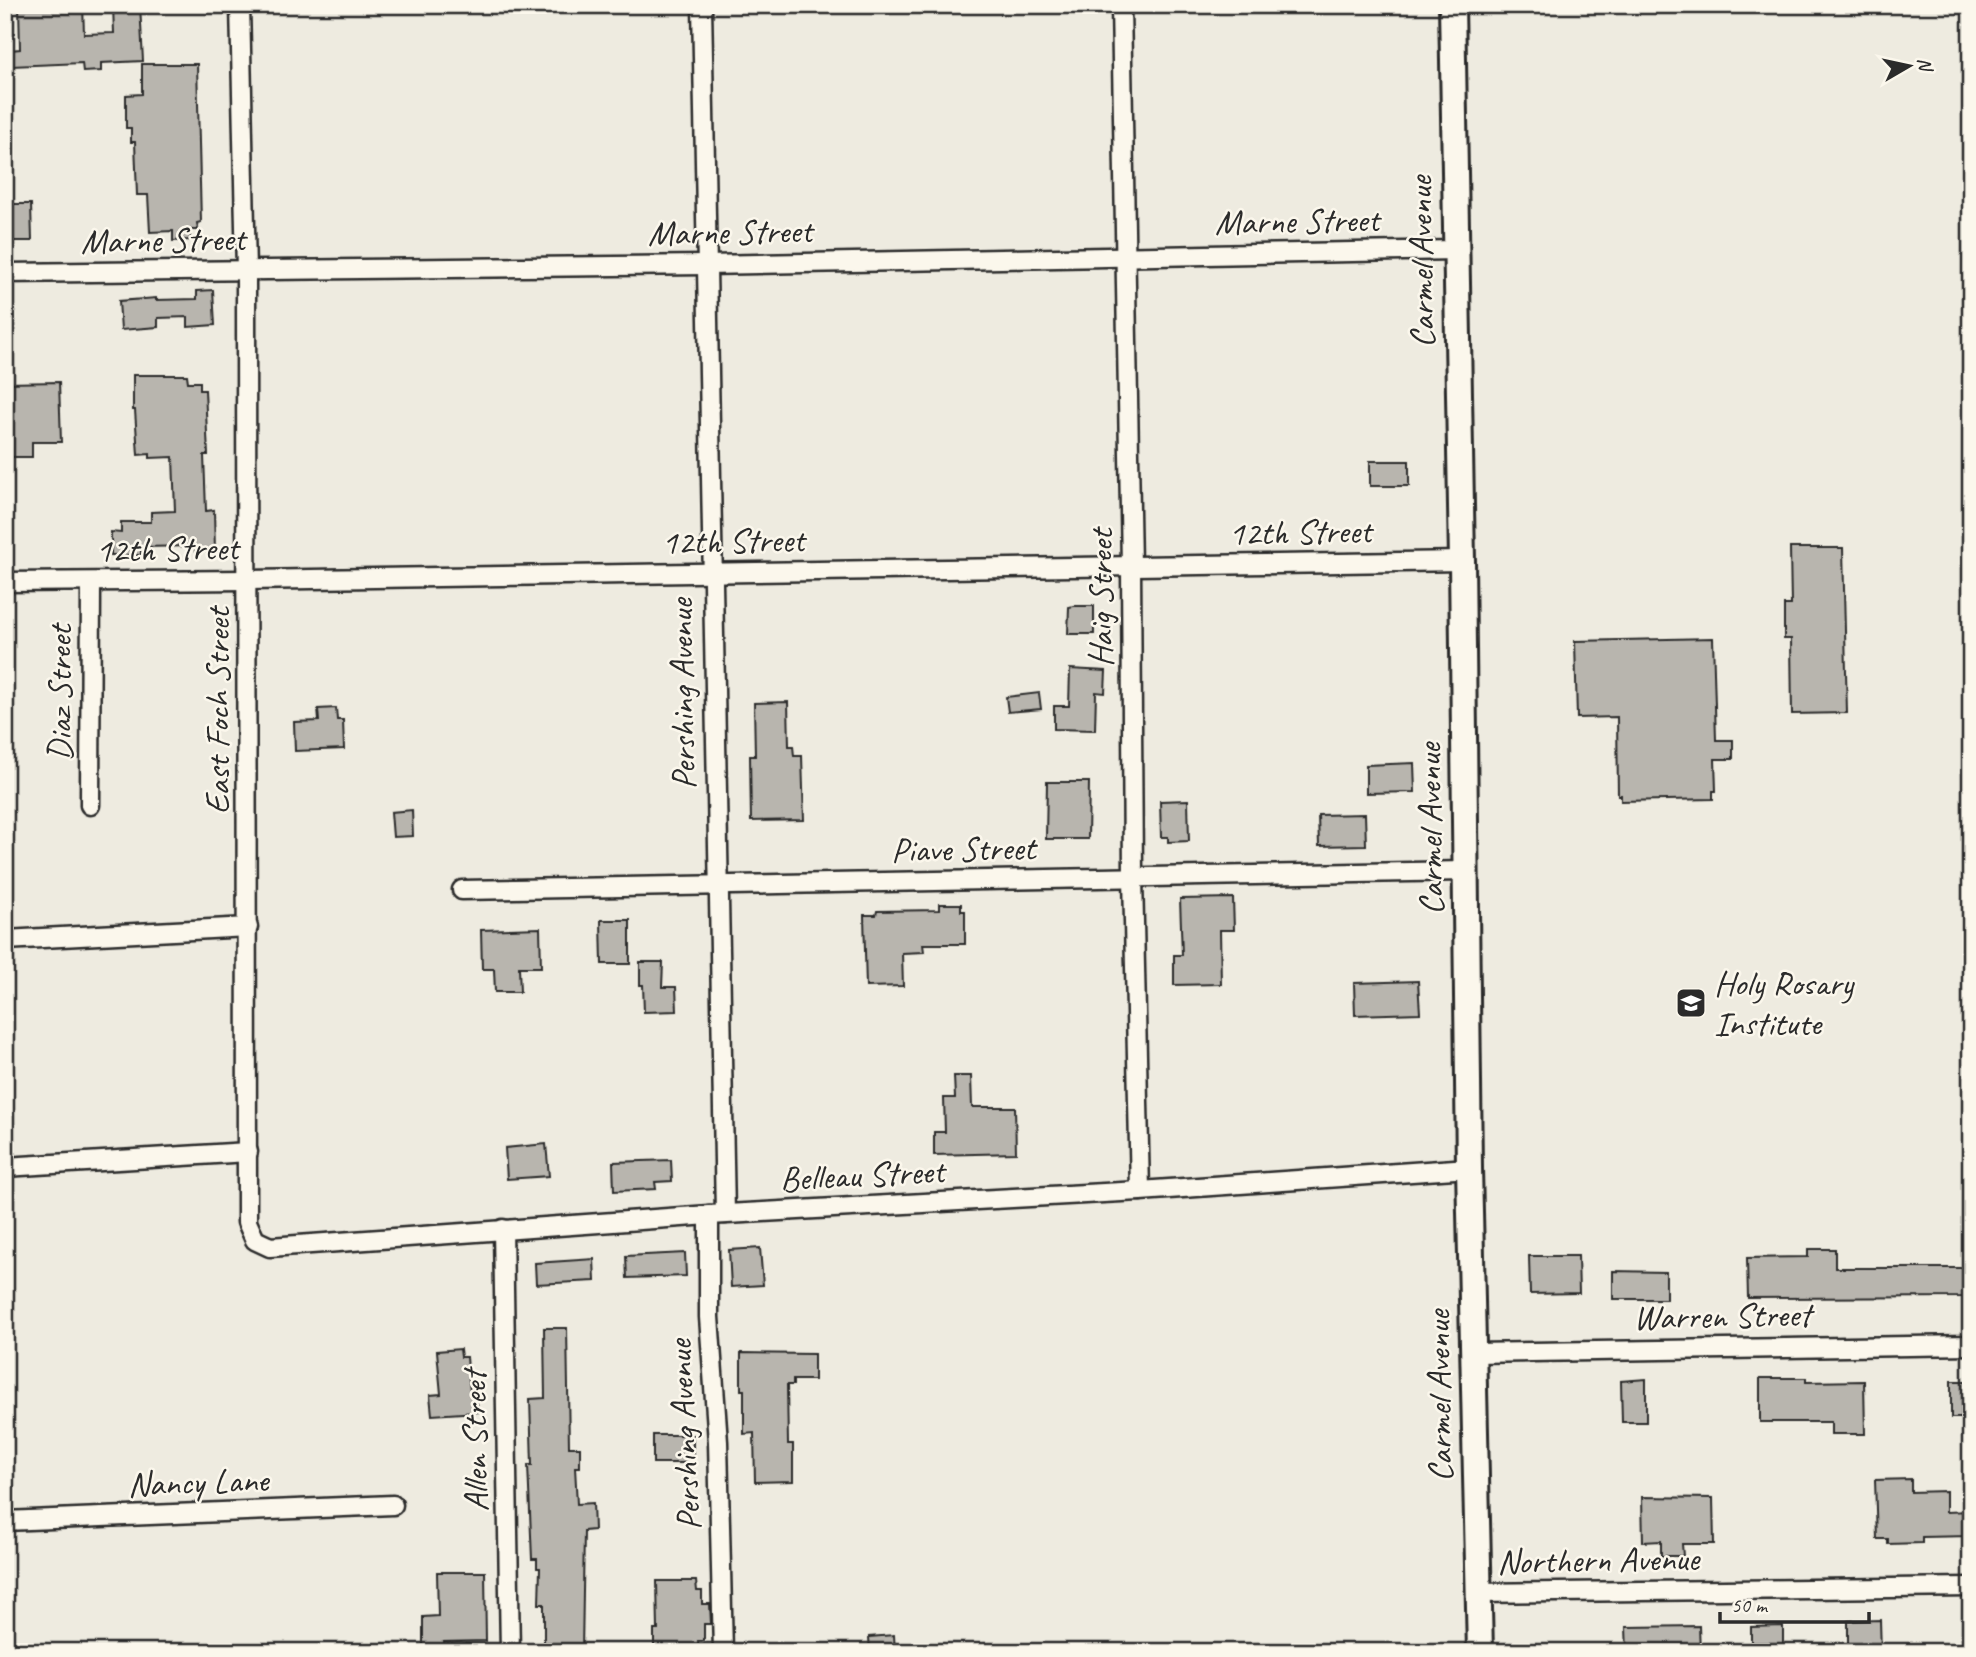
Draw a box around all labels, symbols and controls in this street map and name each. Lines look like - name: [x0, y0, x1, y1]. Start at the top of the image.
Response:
- north arrow: [1874, 32, 1944, 102]
- text: N: [1912, 56, 1938, 74]
- street label: Carmel Avenue: [1397, 173, 1445, 348]
- street label: Marne Street: [1215, 197, 1383, 245]
- street label: Marne Street: [648, 208, 816, 256]
- street label: Marne Street: [81, 216, 249, 264]
- street label: 12th Street: [1228, 508, 1375, 556]
- street label: 12th Street: [661, 517, 808, 565]
- street label: 12th Street: [95, 525, 242, 573]
- street label: Haig Street: [1078, 526, 1123, 667]
- street label: Pershing Avenue: [658, 596, 706, 790]
- street label: East Foch Street: [195, 604, 240, 814]
- street label: Diaz Street: [37, 621, 82, 761]
- street label: Carmel Avenue: [1406, 740, 1454, 915]
- street label: Piave Street: [891, 825, 1039, 873]
- place label: Holy Rosary Institute: [1714, 961, 1855, 1046]
- school or university icon: Holy Rosary Institute: [1674, 986, 1708, 1020]
- street label: Belleau Street: [779, 1148, 949, 1202]
- street label: Warren Street: [1633, 1292, 1816, 1340]
- street label: Carmel Avenue: [1415, 1307, 1463, 1482]
- street label: Pershing Avenue: [656, 1336, 711, 1531]
- street label: Allen Street: [451, 1366, 499, 1512]
- street label: Nancy Lane: [127, 1457, 272, 1507]
- street label: Northern Avenue: [1497, 1536, 1702, 1584]
- scale bar: [1720, 1580, 1869, 1624]
- text: 50 m: [1731, 1592, 1769, 1618]

